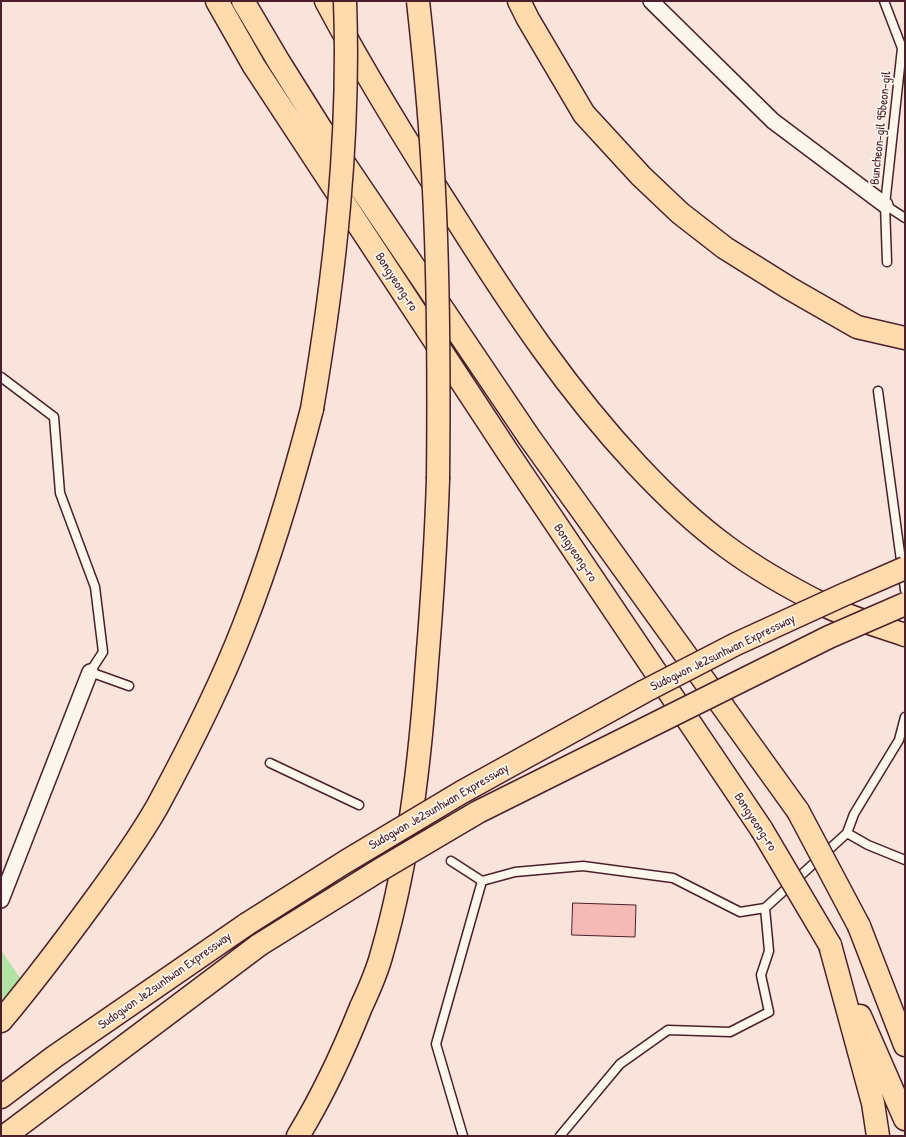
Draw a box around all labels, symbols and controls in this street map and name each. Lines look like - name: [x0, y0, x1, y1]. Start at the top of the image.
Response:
- street label: Buncheon-gil 95beon-gil: [867, 70, 895, 186]
- street label: Bongyeong-ro: [371, 250, 421, 314]
- street label: Bongyeong-ro: [550, 521, 600, 585]
- street label: Sudogwon Je2sunhwan Expressway: [648, 611, 798, 695]
- street label: Sudogwon Je2sunhwan Expressway: [366, 761, 512, 853]
- street label: Bongyeong-ro: [730, 790, 780, 854]
- street label: Sudogwon Je2sunhwan Expressway: [95, 929, 235, 1033]

